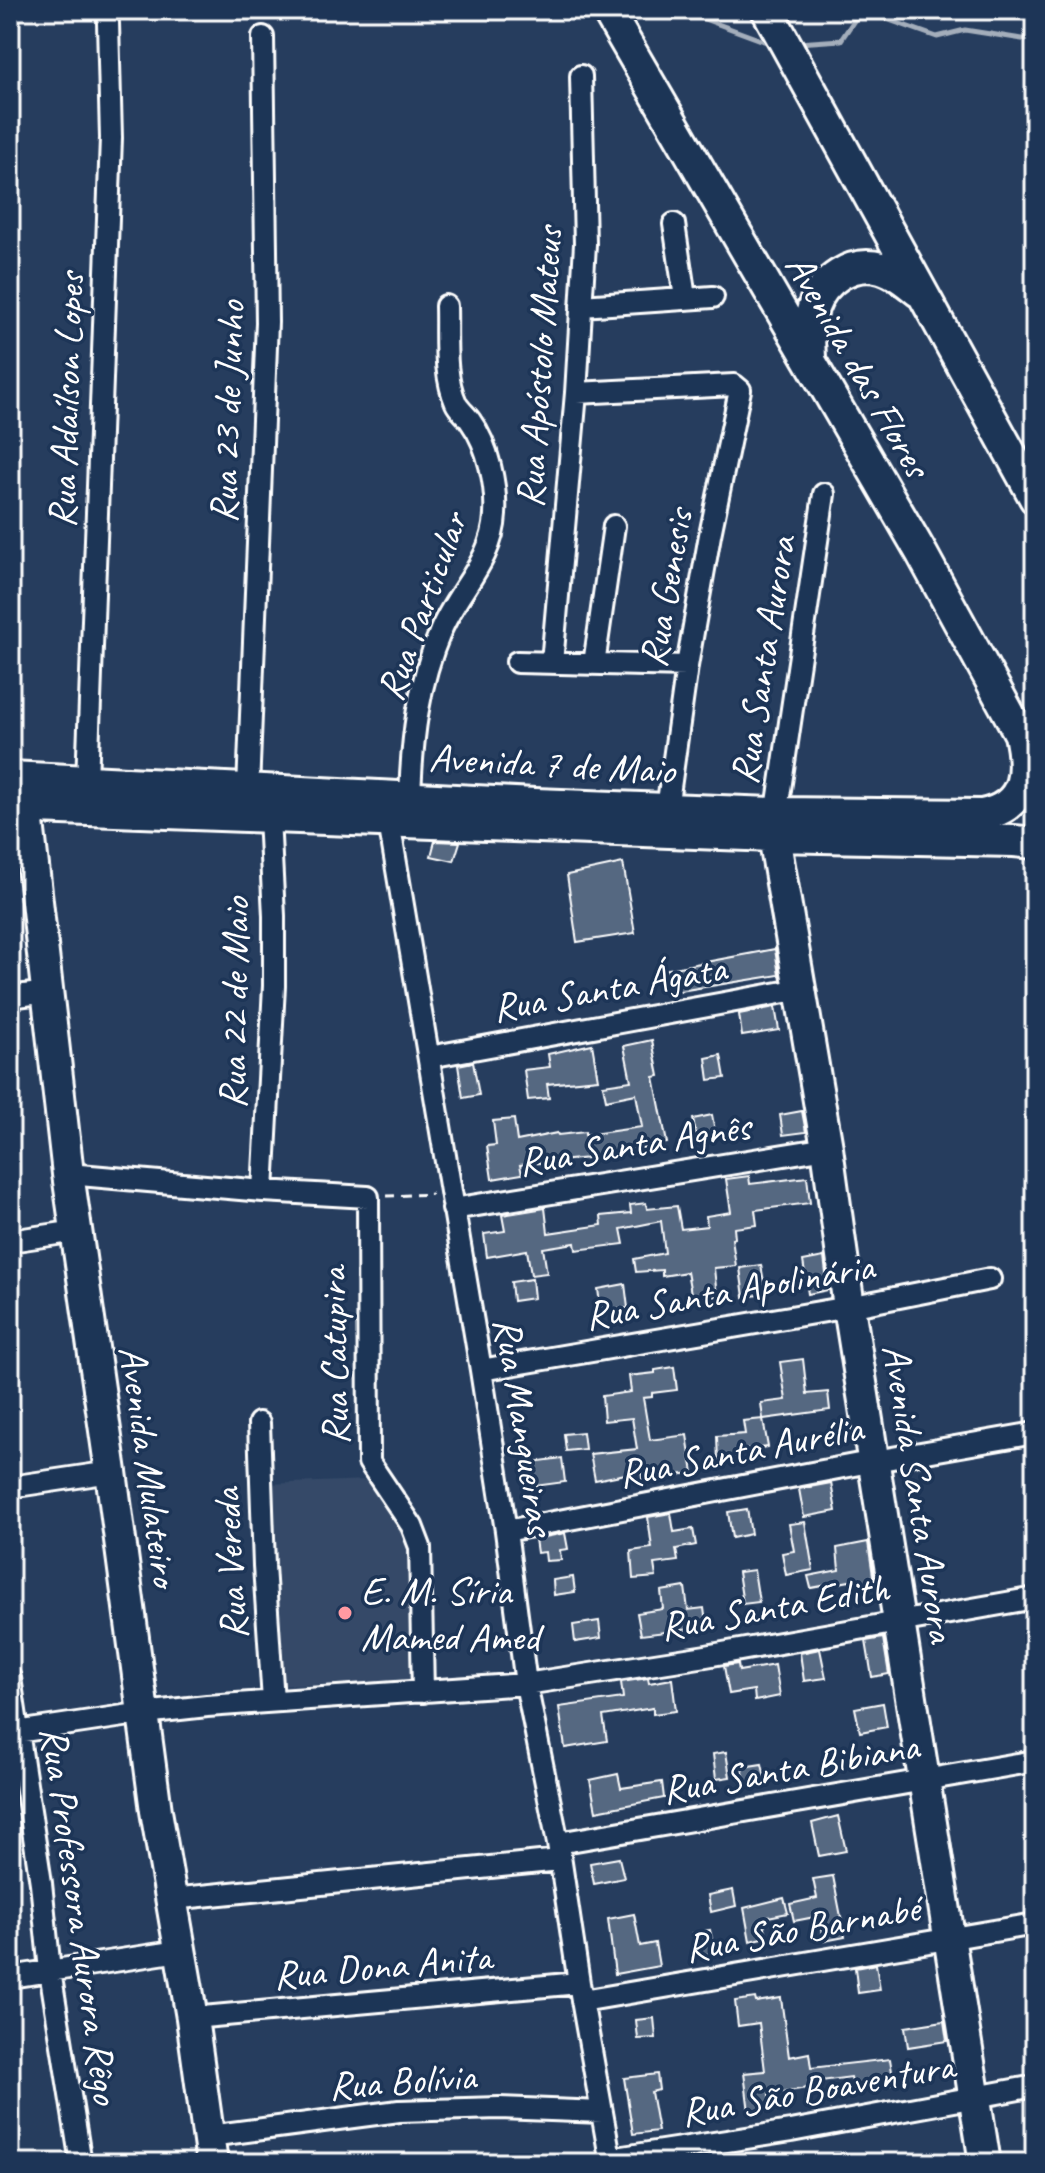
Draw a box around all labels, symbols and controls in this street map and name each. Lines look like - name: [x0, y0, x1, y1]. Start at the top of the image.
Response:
- street label: Rua Apóstolo Mateus: [504, 222, 574, 509]
- street label: Avenida das Flores: [774, 245, 944, 489]
- street label: Rua Adaílson Lopes: [37, 268, 96, 529]
- street label: Rua 23 de Junho: [198, 298, 256, 524]
- street label: Rua Genesis: [628, 502, 705, 671]
- street label: Rua Particular: [365, 503, 480, 707]
- street label: Rua Santa Aurora: [719, 530, 808, 788]
- street label: Avenida 7 de Maio: [428, 733, 678, 795]
- street label: Rua 22 de Maio: [207, 895, 261, 1109]
- street label: Rua Santa Ágata: [489, 942, 733, 1033]
- street label: Rua Santa Agnês: [515, 1100, 757, 1187]
- street label: Rua Santa Apolinária: [581, 1240, 880, 1341]
- street label: Rua Catupira: [307, 1263, 361, 1445]
- street label: Rua Mangueiras: [482, 1314, 566, 1542]
- street label: Avenida Santa Aurora: [871, 1341, 968, 1648]
- street label: Avenida Mulateiro: [107, 1343, 191, 1593]
- street label: Rua Santa Aurélia: [614, 1402, 869, 1499]
- street label: Rua Vereda: [201, 1484, 259, 1641]
- street label: Rua Santa Edith: [656, 1562, 894, 1652]
- place label: E. M. Síria Mamed Amed: [361, 1566, 546, 1662]
- marker: E. M. Síria Mamed Amed: [336, 1604, 354, 1622]
- street label: Rua Santa Bibiana: [658, 1720, 925, 1815]
- street label: Rua Professora Aurora Rêgo: [29, 1723, 131, 2109]
- street label: Rua São Barnabé: [681, 1882, 929, 1973]
- street label: Rua Dona Anita: [271, 1931, 497, 2000]
- street label: Rua São Boaventura: [677, 2040, 961, 2138]
- street label: Rua Bolívia: [327, 2051, 480, 2111]

